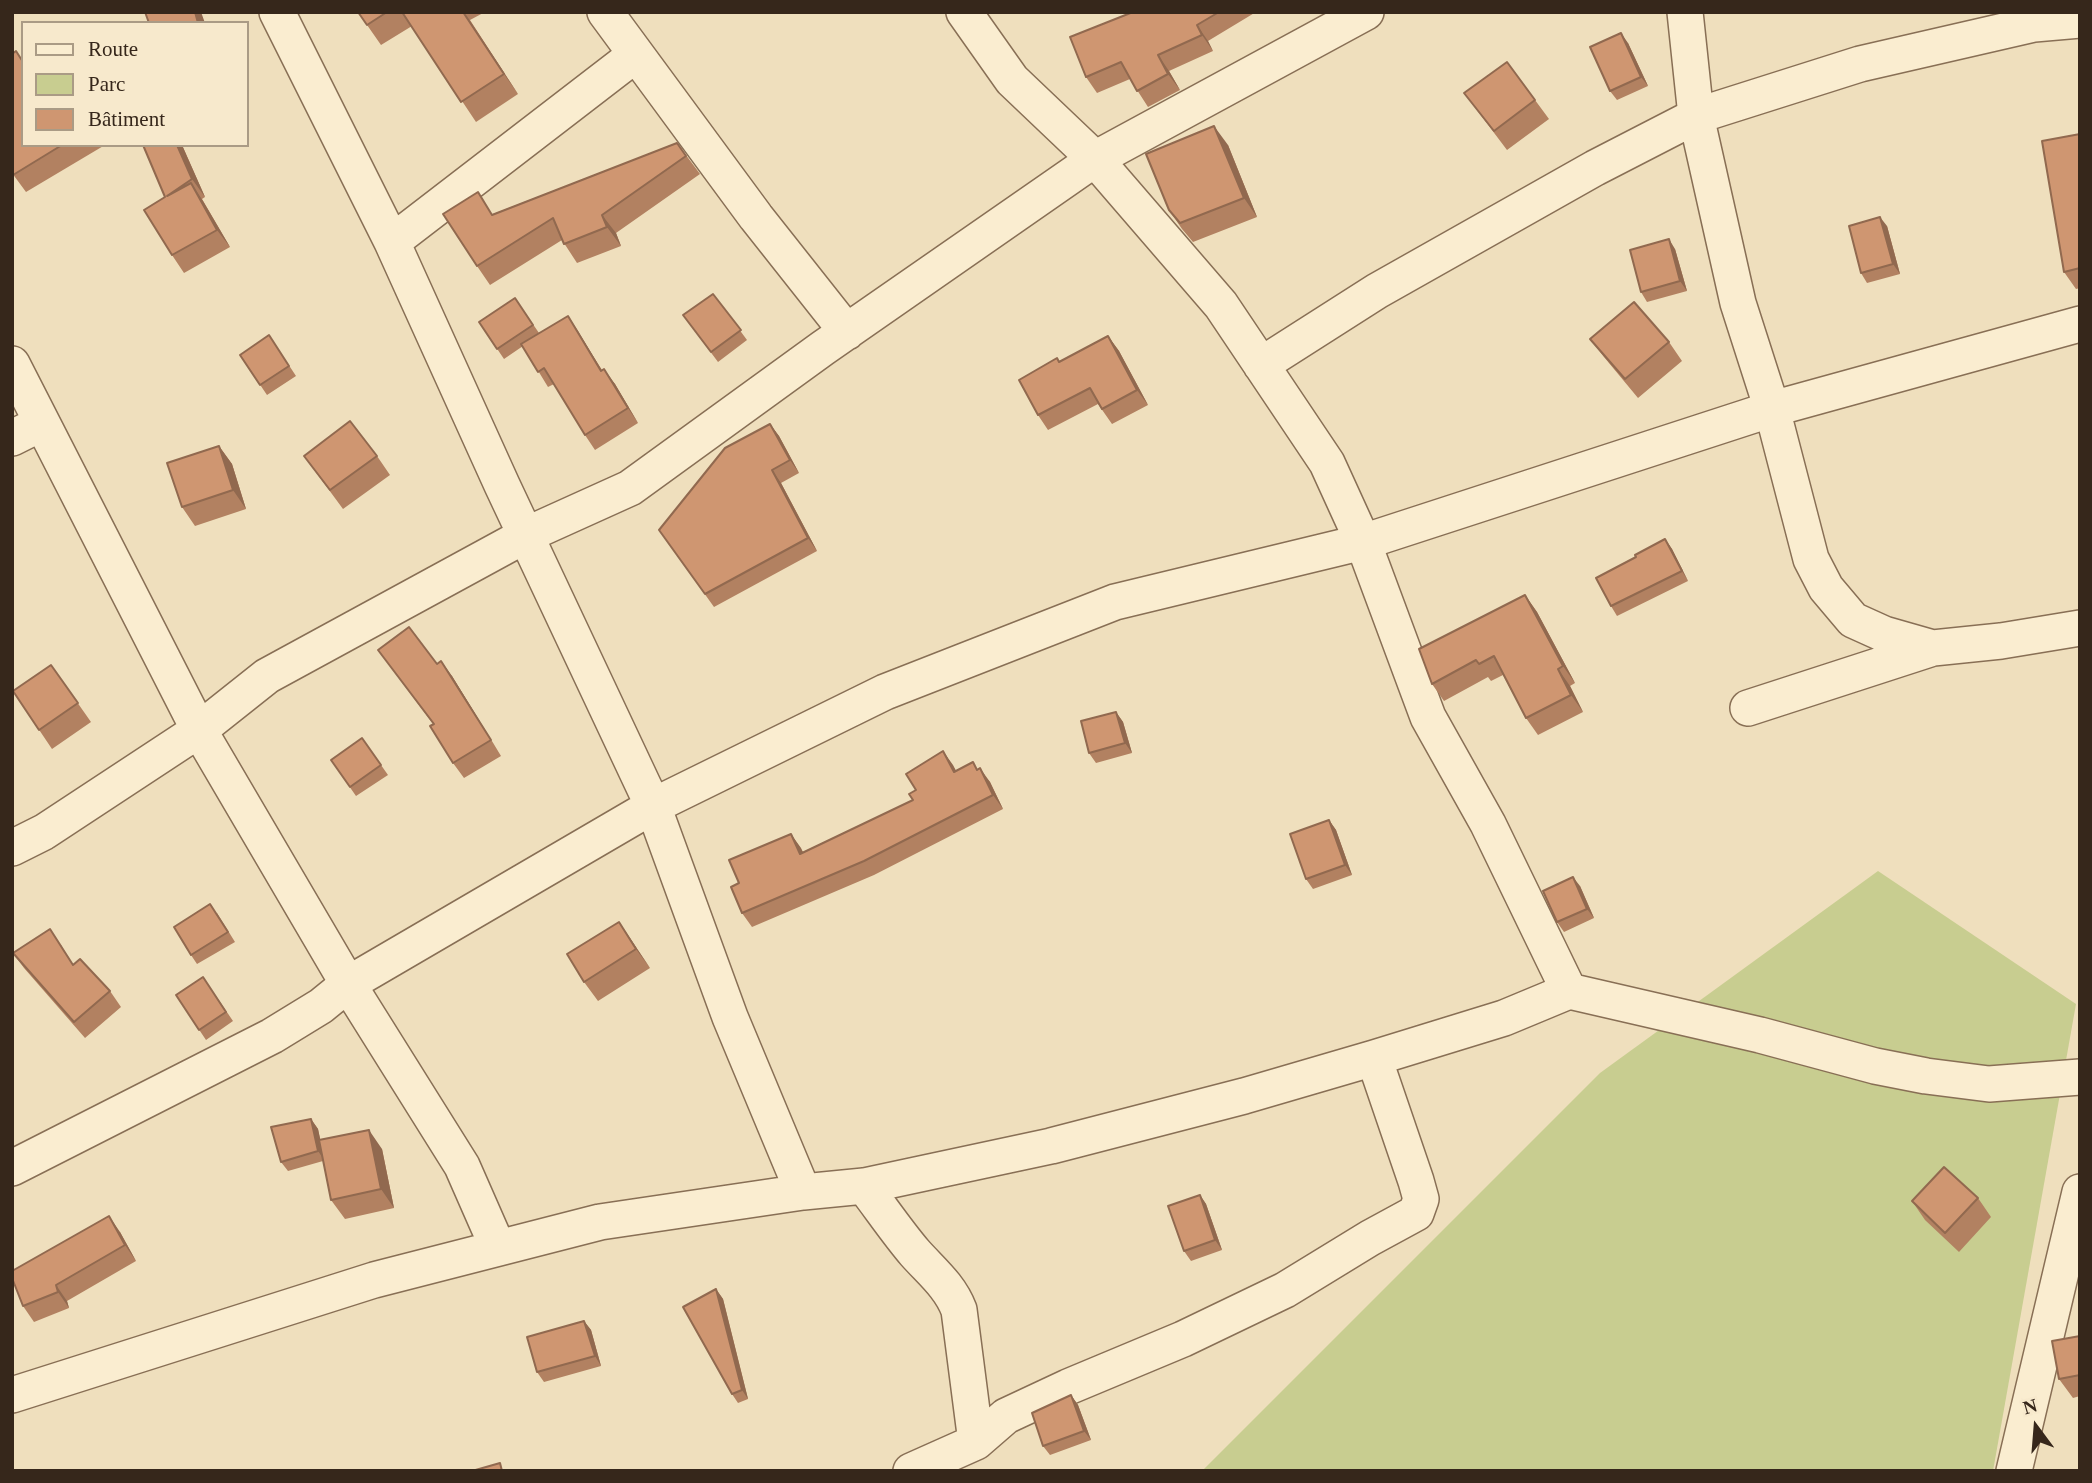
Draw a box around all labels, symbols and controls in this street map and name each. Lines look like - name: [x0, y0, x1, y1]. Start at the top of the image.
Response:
- legend: [21, 21, 248, 147]
- text: Route: [88, 37, 138, 61]
- text: Parc: [88, 72, 125, 96]
- text: Bâtiment: [88, 107, 165, 131]
- north arrow: [2001, 1392, 2071, 1462]
- text: N: [2021, 1394, 2040, 1418]

